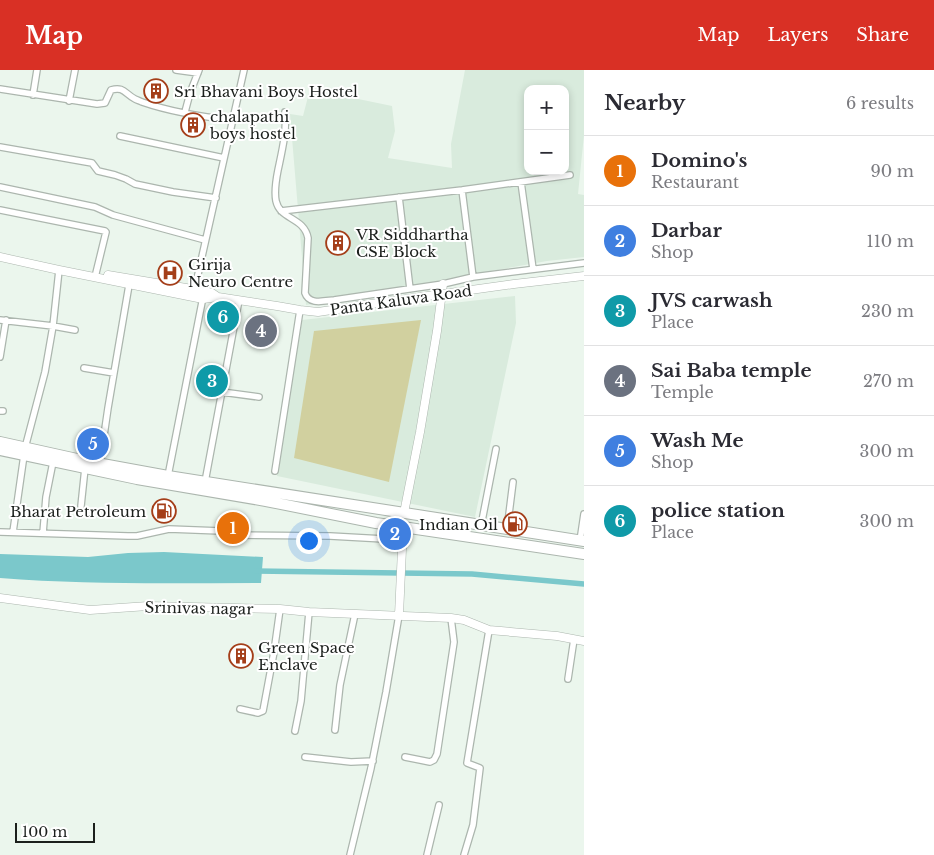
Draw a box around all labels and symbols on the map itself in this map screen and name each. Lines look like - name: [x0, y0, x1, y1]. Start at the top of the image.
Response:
- building icon: Sri Bhavani Boys Hostel: [143, 78, 169, 104]
- place label: Sri Bhavani Boys Hostel: [174, 82, 358, 101]
- place label: chalapathi boys hostel: [209, 107, 296, 143]
- building icon: chalapathi boys hostel: [180, 112, 206, 138]
- place label: VR Siddhartha CSE Block: [355, 225, 469, 261]
- building icon: VR Siddhartha CSE Block: [325, 230, 351, 256]
- place label: Girija Neuro Centre: [188, 255, 293, 291]
- hospital icon: Girija Neuro Centre: [157, 260, 183, 286]
- street label: Panta Kaluva Road: [329, 281, 473, 319]
- pin: 6: [207, 298, 239, 336]
- pin: 4: [245, 312, 277, 350]
- pin: 3: [196, 362, 228, 400]
- pin: 5: [77, 425, 109, 463]
- fuel station icon: Bharat Petroleum: [151, 498, 177, 524]
- place label: Bharat Petroleum: [10, 502, 146, 521]
- pin: 1: [217, 509, 249, 547]
- fuel station icon: Indian Oil: [502, 511, 528, 537]
- pin: 2: [379, 515, 411, 553]
- place label: Indian Oil: [419, 515, 498, 534]
- your location: [296, 528, 322, 554]
- street label: Srinivas nagar: [144, 598, 254, 618]
- place label: Green Space Enclave: [258, 638, 355, 674]
- building icon: Green Space Enclave: [228, 643, 254, 669]
- scale bar: [15, 820, 95, 843]

